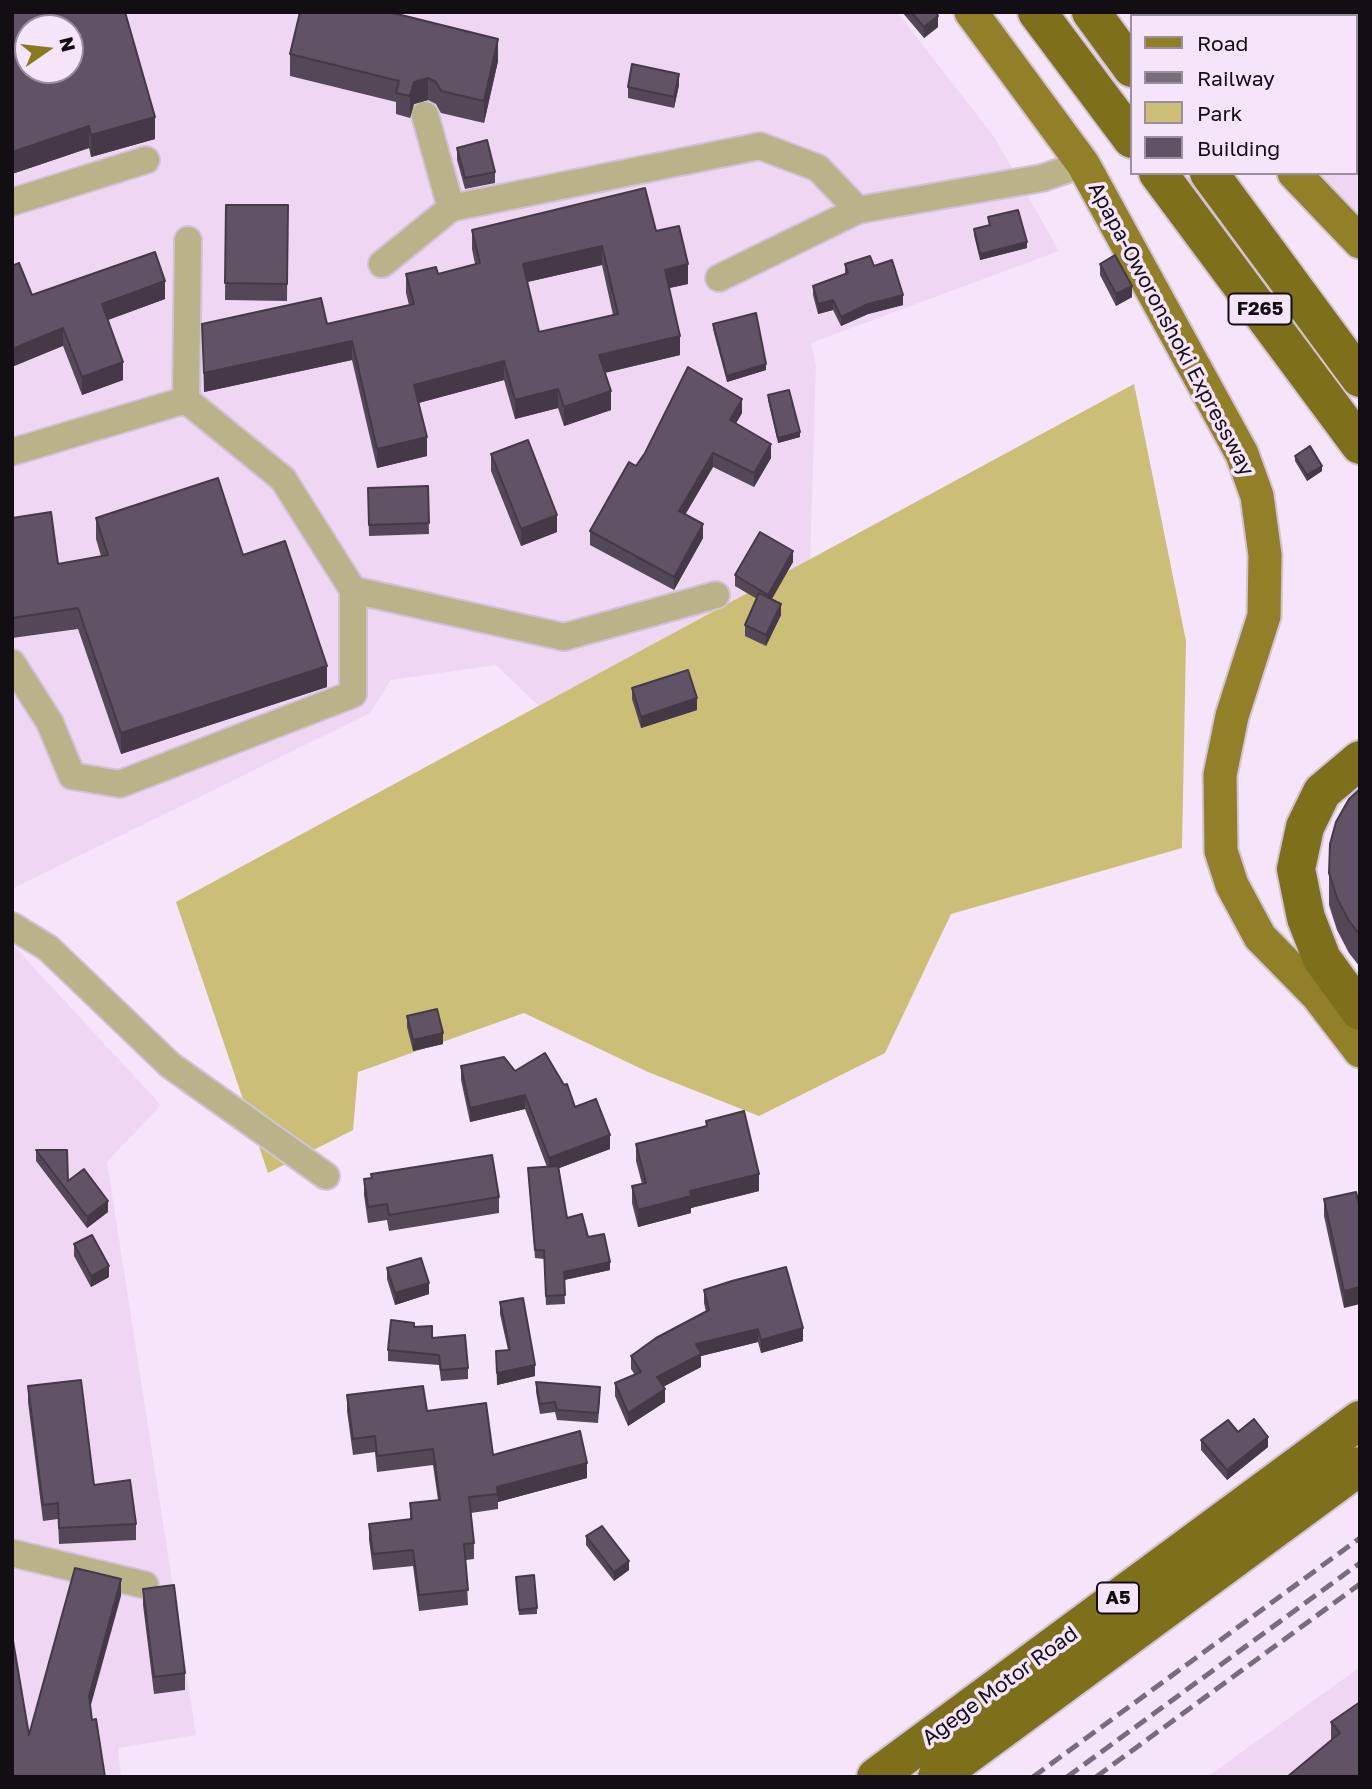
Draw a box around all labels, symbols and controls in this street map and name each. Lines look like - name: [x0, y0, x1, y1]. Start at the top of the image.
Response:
- north arrow: [14, 14, 84, 84]
- legend: [1130, 14, 1358, 175]
- text: Road: [1197, 30, 1248, 56]
- text: N: [55, 34, 81, 54]
- text: Railway: [1197, 65, 1275, 91]
- text: Park: [1197, 100, 1242, 126]
- text: Building: [1197, 135, 1280, 161]
- street label: Apapa-Oworonshoki Expressway: [1083, 178, 1259, 480]
- road number: F265: [1228, 294, 1292, 324]
- road number: A5: [1097, 1582, 1139, 1614]
- street label: Agege Motor Road: [917, 1621, 1083, 1751]

